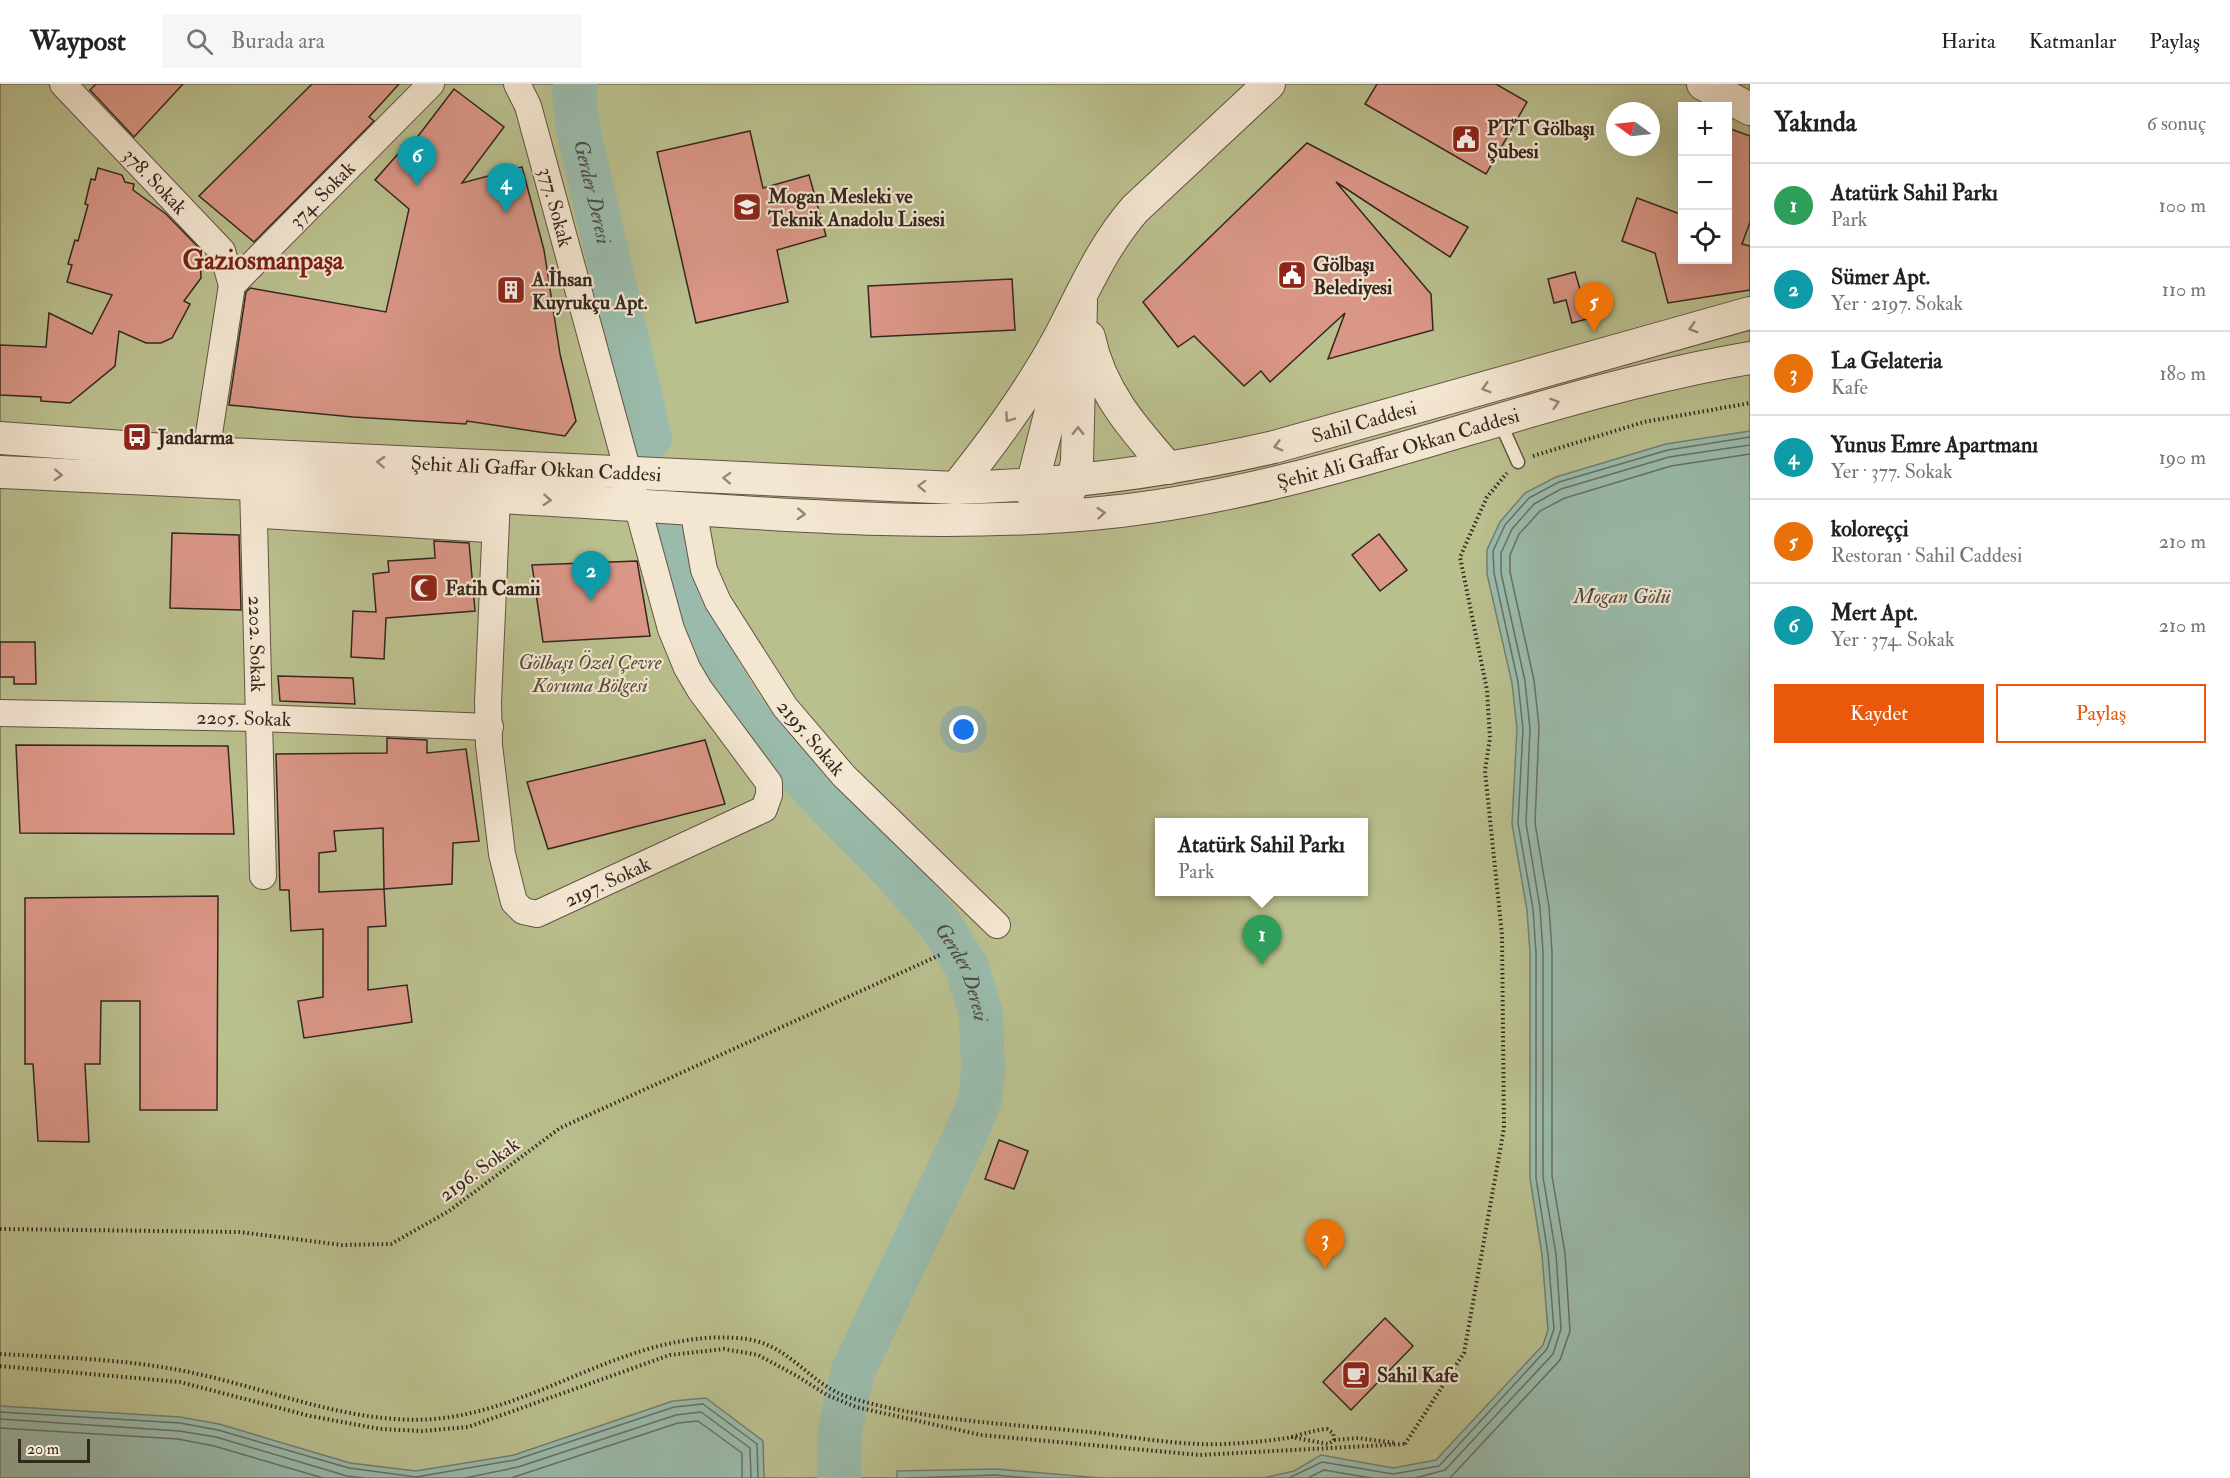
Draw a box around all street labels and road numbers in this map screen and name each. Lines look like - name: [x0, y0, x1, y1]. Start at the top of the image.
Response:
- street label: 378. Sokak: [118, 143, 193, 220]
- street label: 374. Sokak: [284, 156, 361, 233]
- street label: 377. Sokak: [533, 165, 578, 250]
- street label: Sahil Caddesi: [1309, 396, 1419, 449]
- street label: Şehit Ali Gaffar Okkan Caddesi: [1274, 403, 1522, 495]
- street label: Şehit Ali Gaffar Okkan Caddesi: [410, 451, 662, 487]
- street label: 2202. Sokak: [243, 595, 270, 693]
- street label: 2195. Sokak: [771, 696, 851, 782]
- street label: 2205. Sokak: [196, 705, 292, 732]
- street label: 2197. Sokak: [560, 851, 655, 913]
- street label: 2196. Sokak: [434, 1132, 525, 1207]

